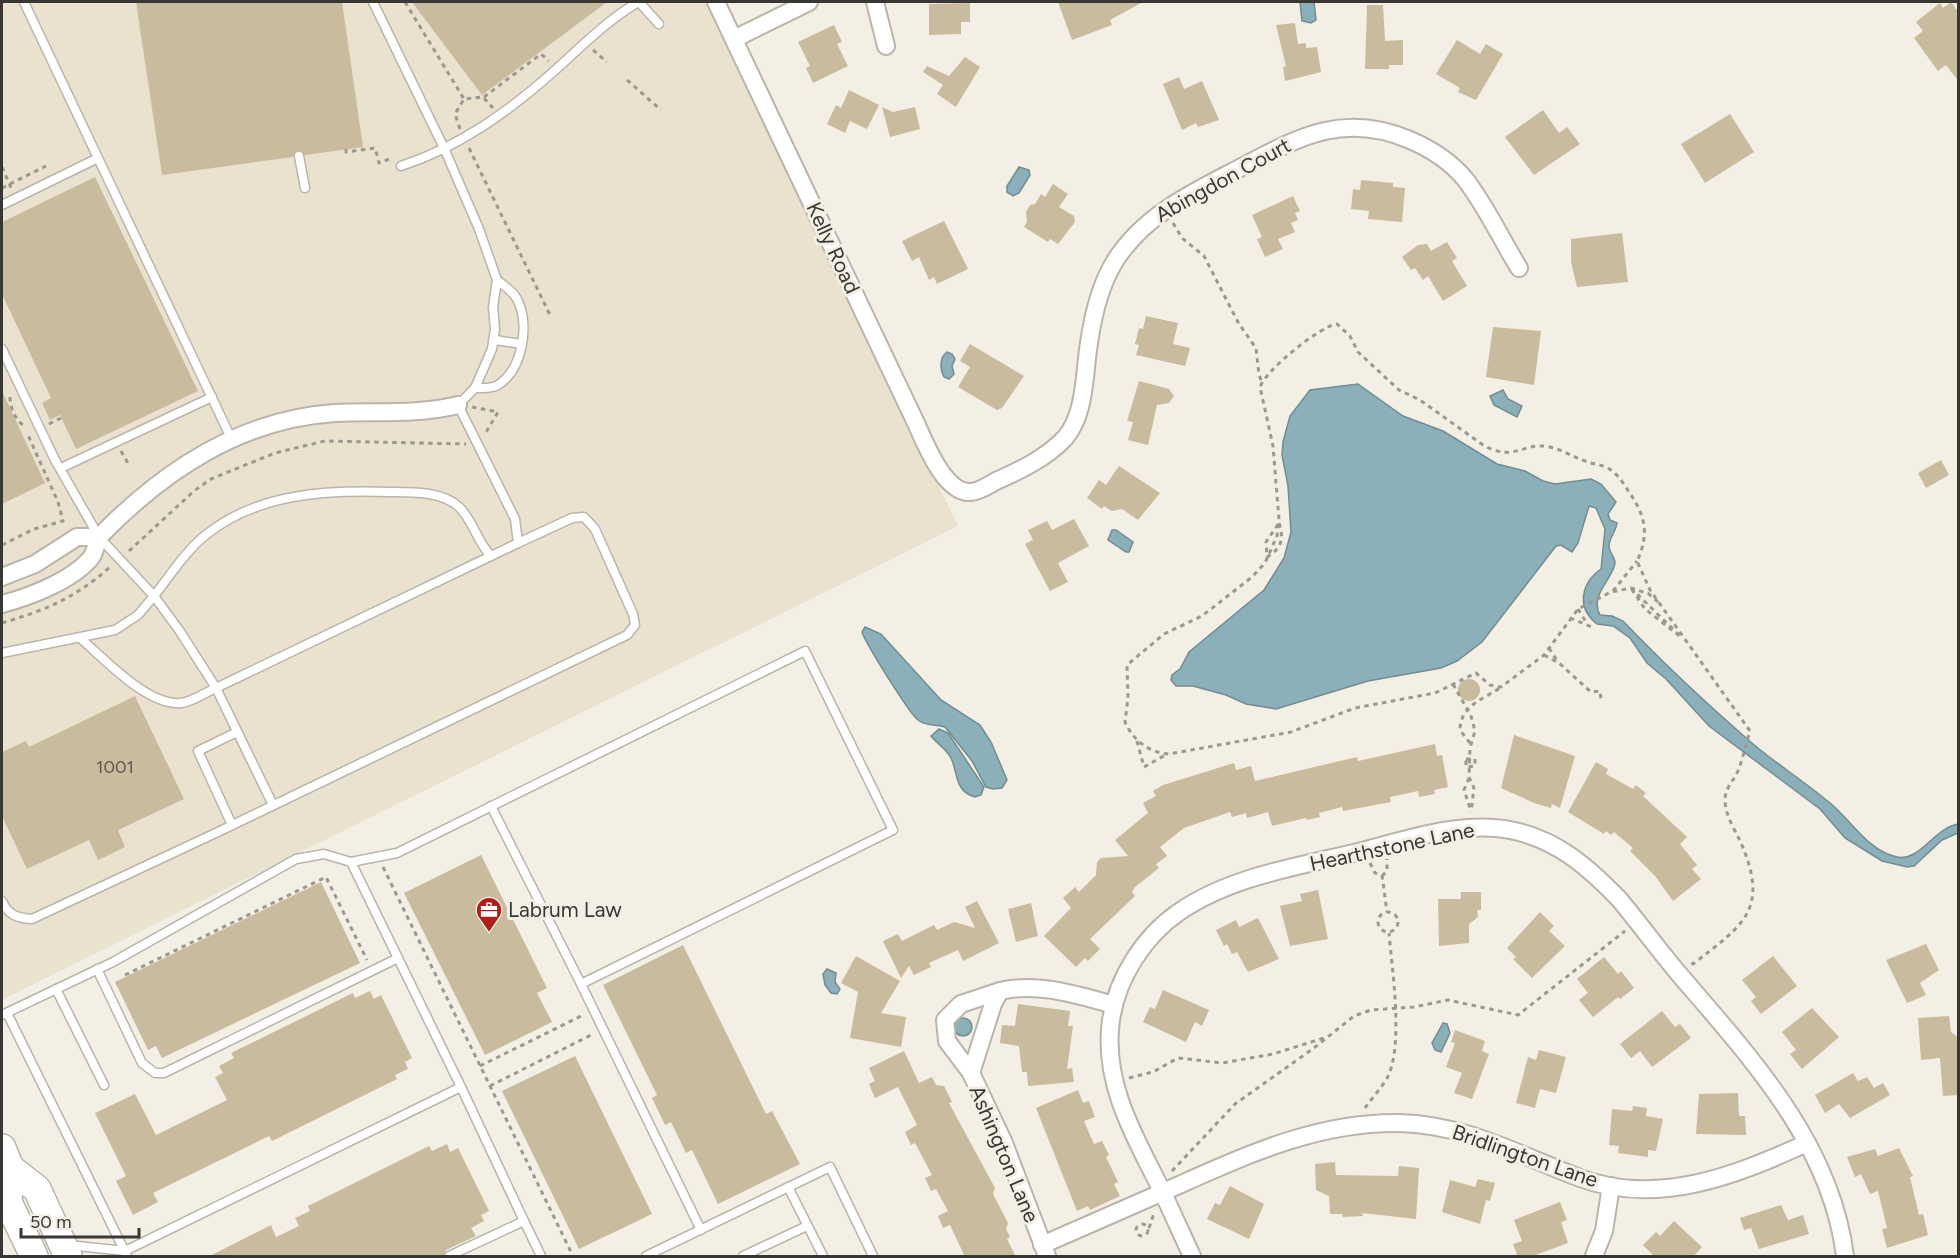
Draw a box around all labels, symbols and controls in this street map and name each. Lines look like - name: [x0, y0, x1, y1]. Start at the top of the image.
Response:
- street label: Abingdon Court: [1151, 132, 1295, 227]
- street label: Kelly Road: [801, 198, 865, 297]
- house number: 1001: [96, 756, 134, 778]
- street label: Hearthstone Lane: [1307, 817, 1477, 876]
- office icon: Labrum Law: [474, 895, 504, 933]
- place label: Labrum Law: [508, 897, 622, 922]
- street label: Ashington Lane: [964, 1082, 1045, 1226]
- street label: Bridlington Lane: [1449, 1119, 1601, 1192]
- scale bar: [21, 1201, 140, 1239]
- text: 50 m: [30, 1211, 72, 1233]

